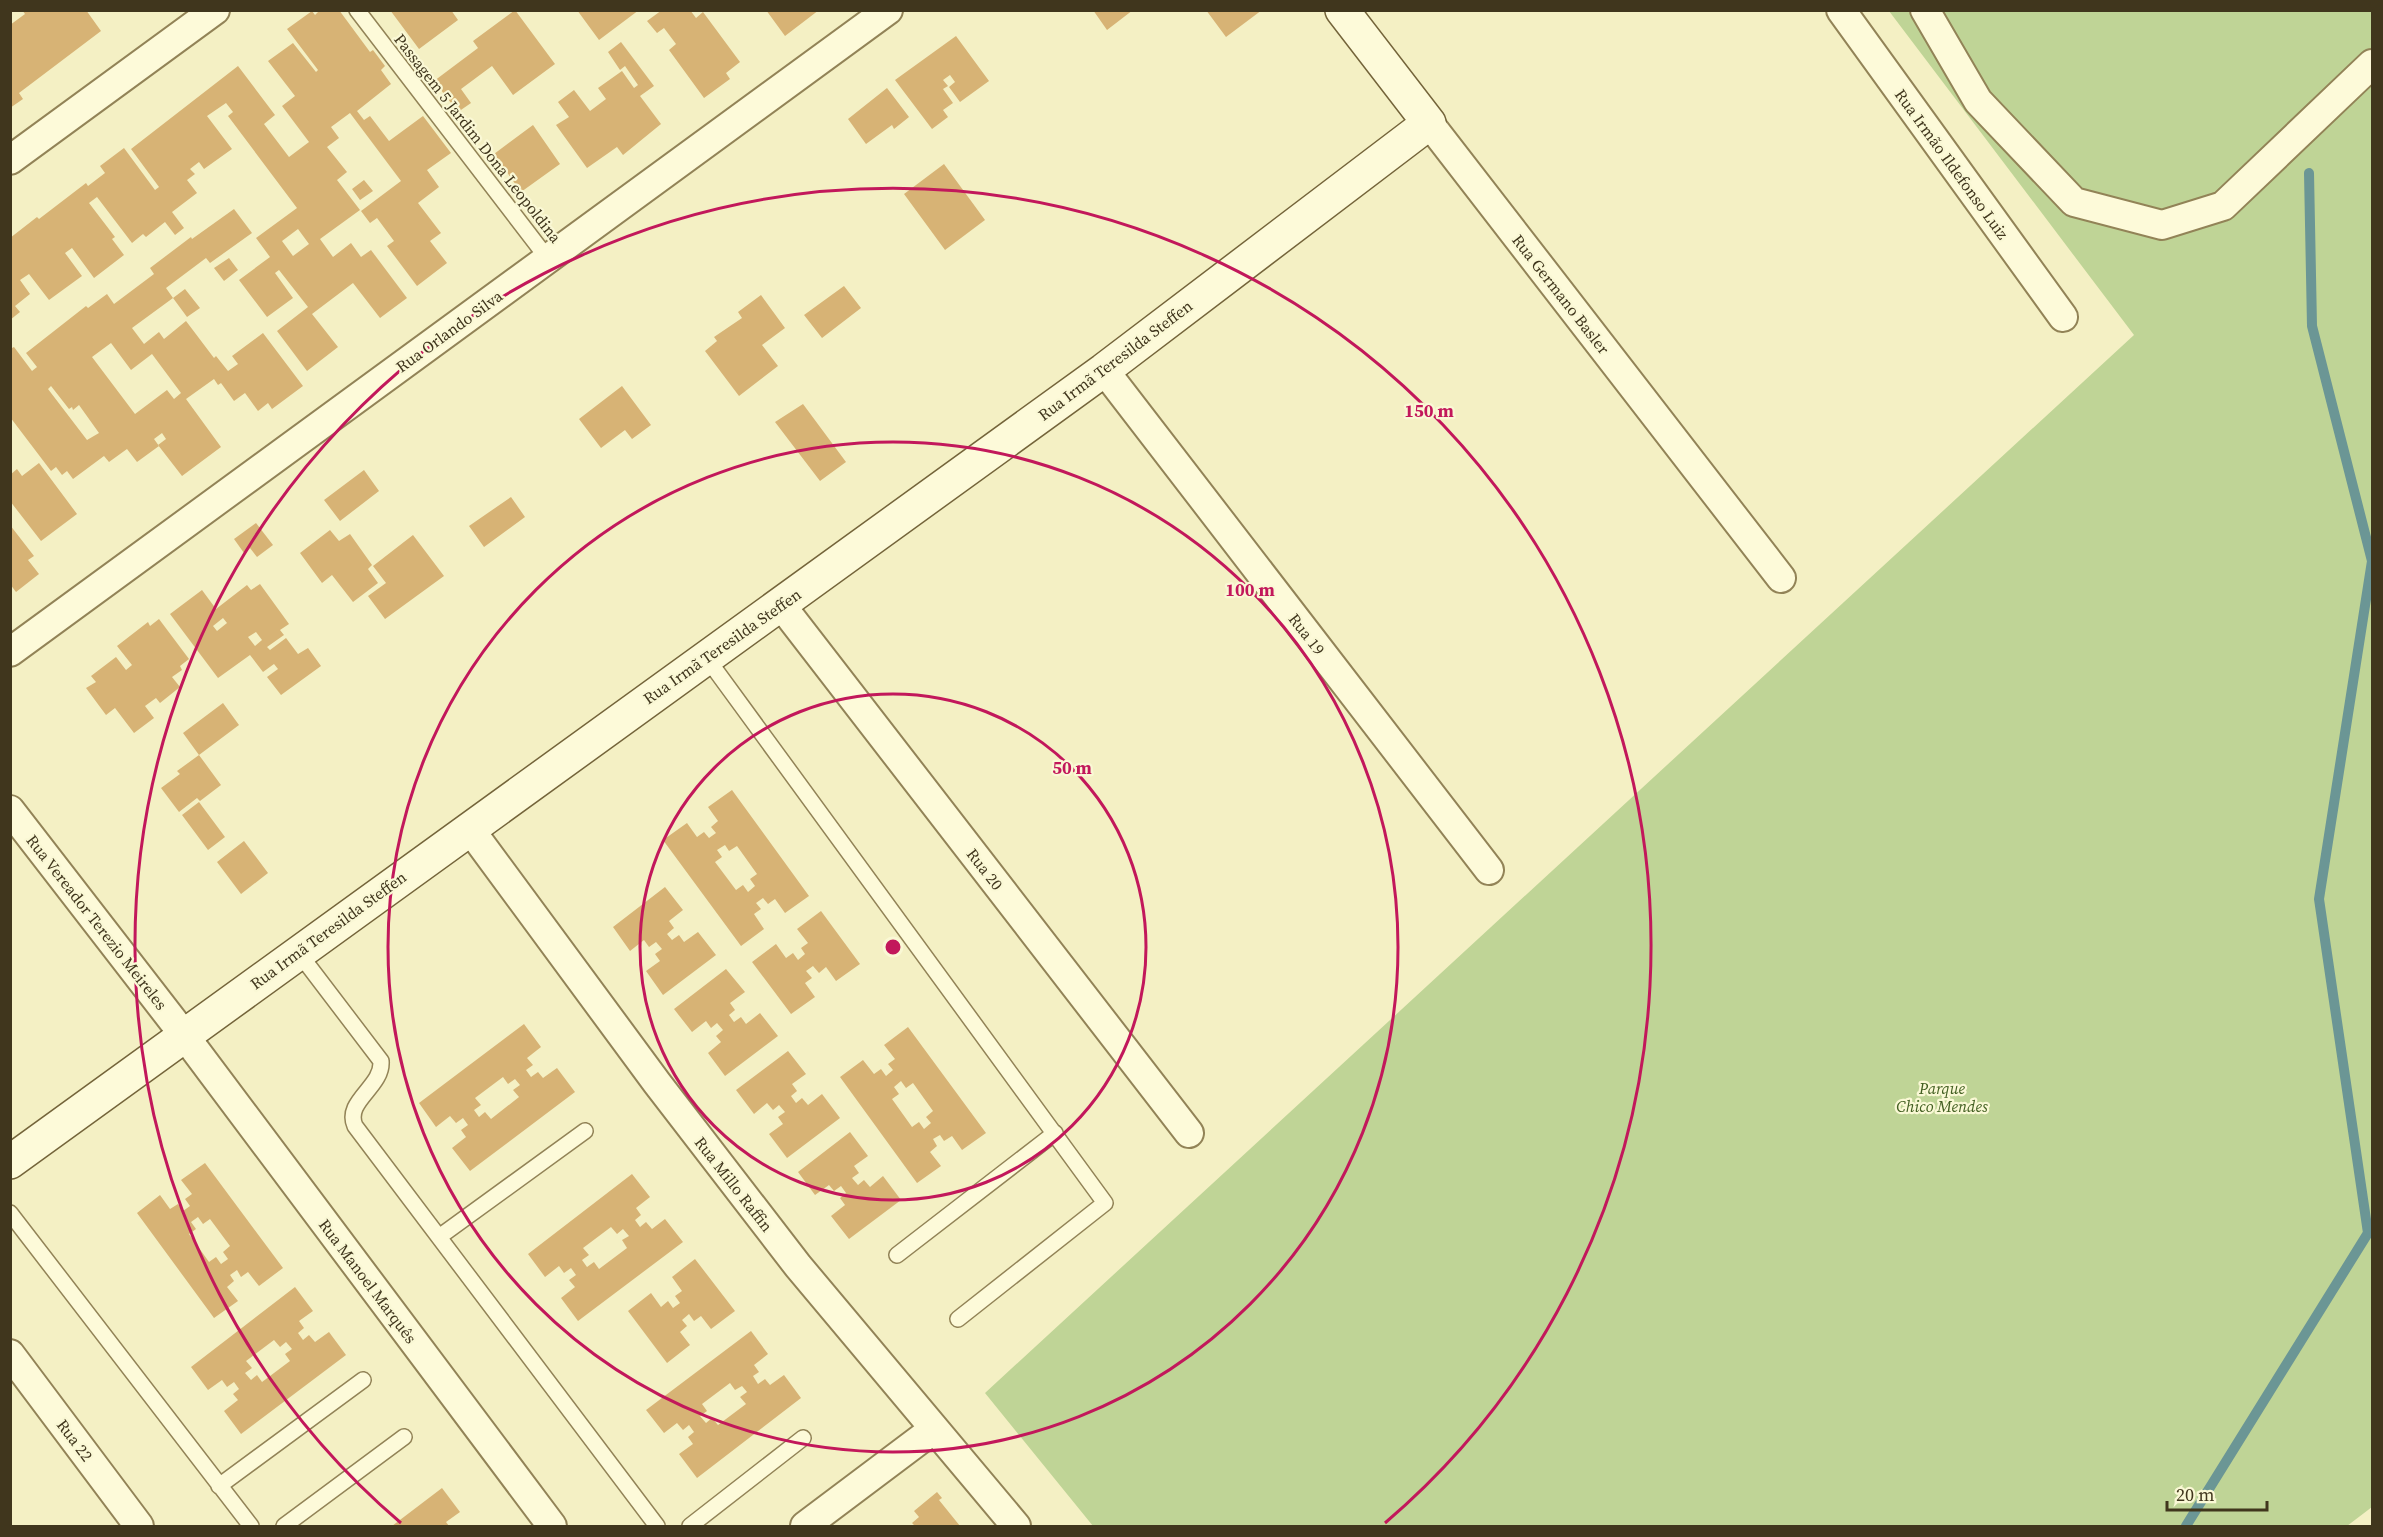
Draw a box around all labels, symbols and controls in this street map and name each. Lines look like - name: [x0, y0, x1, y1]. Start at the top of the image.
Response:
- street label: Passagem 5 Jardim Dona Leopoldina: [389, 29, 567, 248]
- street label: Rua Irmão Ildefonso Luiz: [1890, 84, 2014, 244]
- street label: Rua Germano Basler: [1507, 229, 1615, 359]
- street label: Rua Orlando Silva: [391, 284, 507, 377]
- street label: Rua Irmã Teresilda Steffen: [1033, 294, 1197, 425]
- text: 150 m: [1404, 398, 1454, 423]
- text: 100 m: [1225, 577, 1275, 602]
- street label: Rua Irmã Teresilda Steffen: [639, 583, 806, 709]
- street label: Rua 19: [1284, 609, 1330, 659]
- text: 50 m: [1052, 755, 1092, 780]
- street label: Rua Vereador Terezio Meireles: [21, 830, 173, 1014]
- street label: Rua 20: [962, 844, 1008, 894]
- street label: Rua Irmã Teresilda Steffen: [245, 866, 411, 994]
- centre of rings: [883, 937, 903, 957]
- park label: Parque Chico Mendes: [1896, 1077, 1988, 1117]
- street label: Rua Millo Raffin: [690, 1132, 778, 1237]
- street label: Rua Manoel Marquês: [314, 1214, 422, 1348]
- street label: Rua 22: [52, 1414, 98, 1466]
- scale bar: [2167, 1474, 2268, 1512]
- text: 20 m: [2176, 1482, 2214, 1507]

